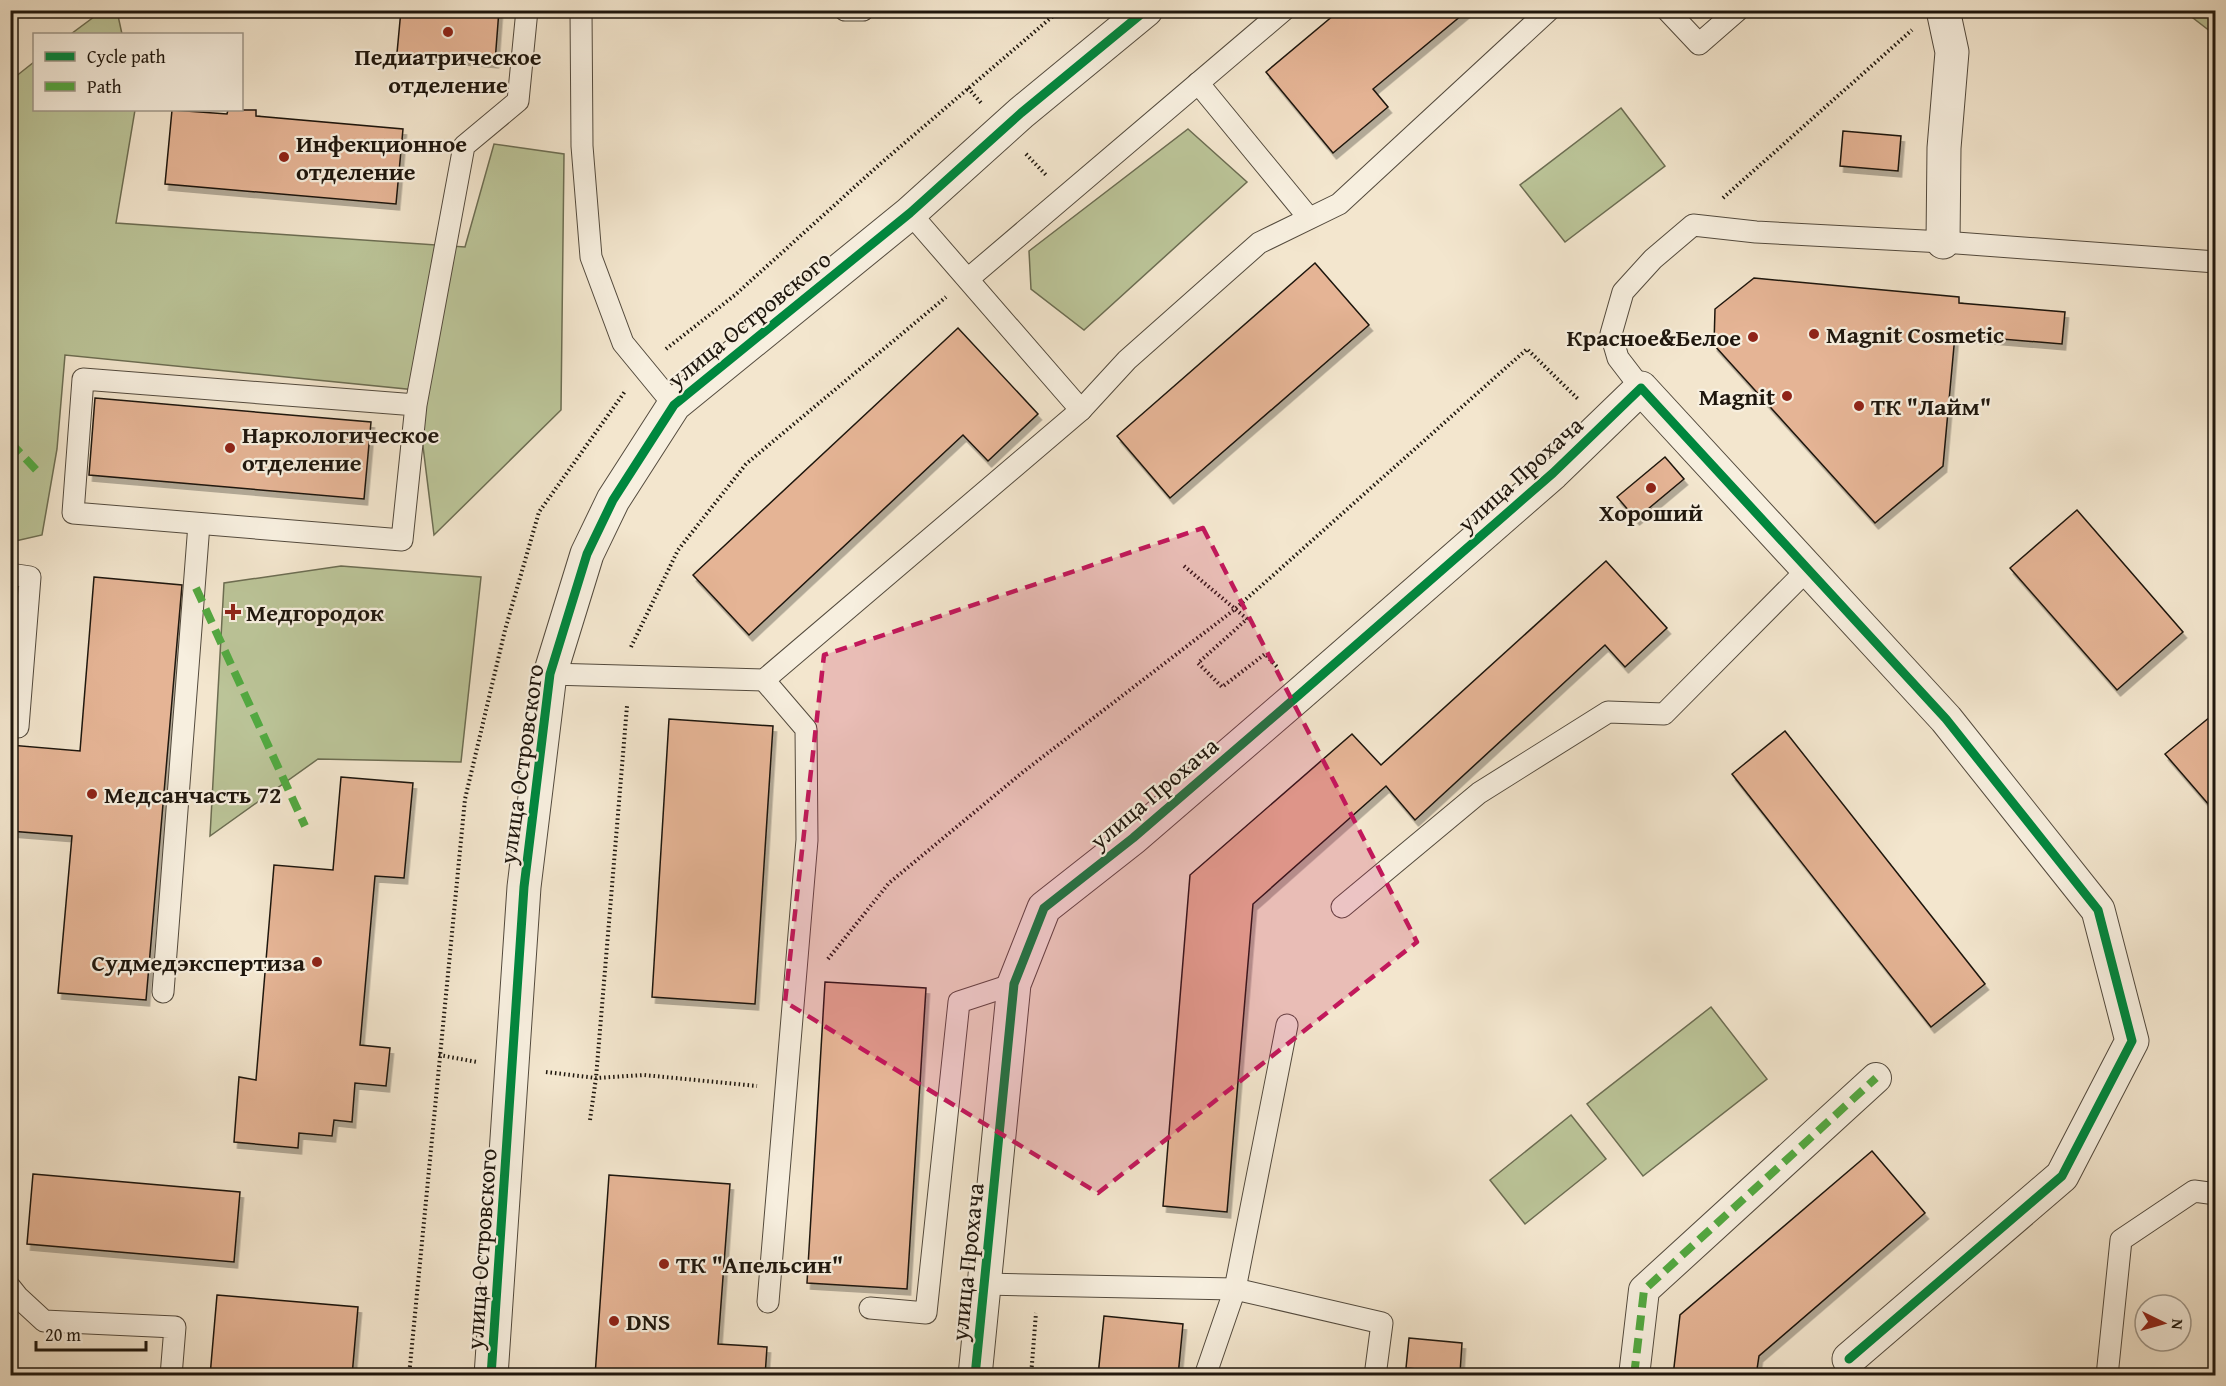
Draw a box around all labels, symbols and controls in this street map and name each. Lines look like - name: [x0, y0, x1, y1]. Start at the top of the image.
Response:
- marker: Педиатрическое отделение: [441, 25, 455, 39]
- legend: [33, 33, 243, 111]
- place label: Педиатрическое отделение: [355, 39, 542, 102]
- text: Cycle path: [87, 43, 166, 70]
- text: Path: [87, 73, 122, 100]
- place label: Инфекционное отделение: [296, 126, 467, 189]
- marker: Инфекционное отделение: [277, 150, 291, 164]
- street label: улица Островского: [659, 242, 838, 397]
- place label: Magnit Cosmetic: [1826, 317, 2004, 352]
- place label: Красное&Белое: [1567, 320, 1741, 355]
- marker: Magnit Cosmetic: [1807, 327, 1821, 341]
- marker: Красное&Белое: [1746, 330, 1760, 344]
- place label: Magnit: [1699, 379, 1775, 414]
- marker: Magnit: [1780, 389, 1794, 403]
- place label: ТК "Лайм": [1871, 389, 1991, 424]
- marker: ТК "Лайм": [1852, 399, 1866, 413]
- street label: улица Прохача: [1449, 408, 1591, 541]
- place label: Наркологическое отделение: [242, 417, 439, 480]
- marker: Наркологическое отделение: [223, 441, 237, 455]
- marker: Хороший: [1644, 481, 1658, 495]
- place label: Хороший: [1599, 495, 1703, 530]
- place label: Медгородок: [246, 595, 384, 630]
- marker: Медгородок: [224, 603, 242, 621]
- street label: улица Островского: [490, 662, 552, 867]
- street label: улица Прохача: [1081, 728, 1226, 858]
- place label: Медсанчасть 72: [104, 777, 282, 812]
- marker: Медсанчасть 72: [85, 787, 99, 801]
- place label: Судмедэкспертиза: [91, 945, 306, 980]
- marker: Судмедэкспертиза: [310, 955, 324, 969]
- street label: улица Островского: [456, 1147, 505, 1352]
- street label: улица Прохача: [941, 1181, 993, 1344]
- place label: ТК "Апельсин": [676, 1247, 843, 1282]
- marker: ТК "Апельсин": [657, 1257, 671, 1271]
- north arrow: [2133, 1293, 2193, 1353]
- place label: DNS: [626, 1304, 670, 1339]
- scale bar: [36, 1314, 146, 1352]
- marker: DNS: [607, 1314, 621, 1328]
- text: N: [2165, 1318, 2190, 1331]
- text: 20 m: [45, 1321, 81, 1348]

